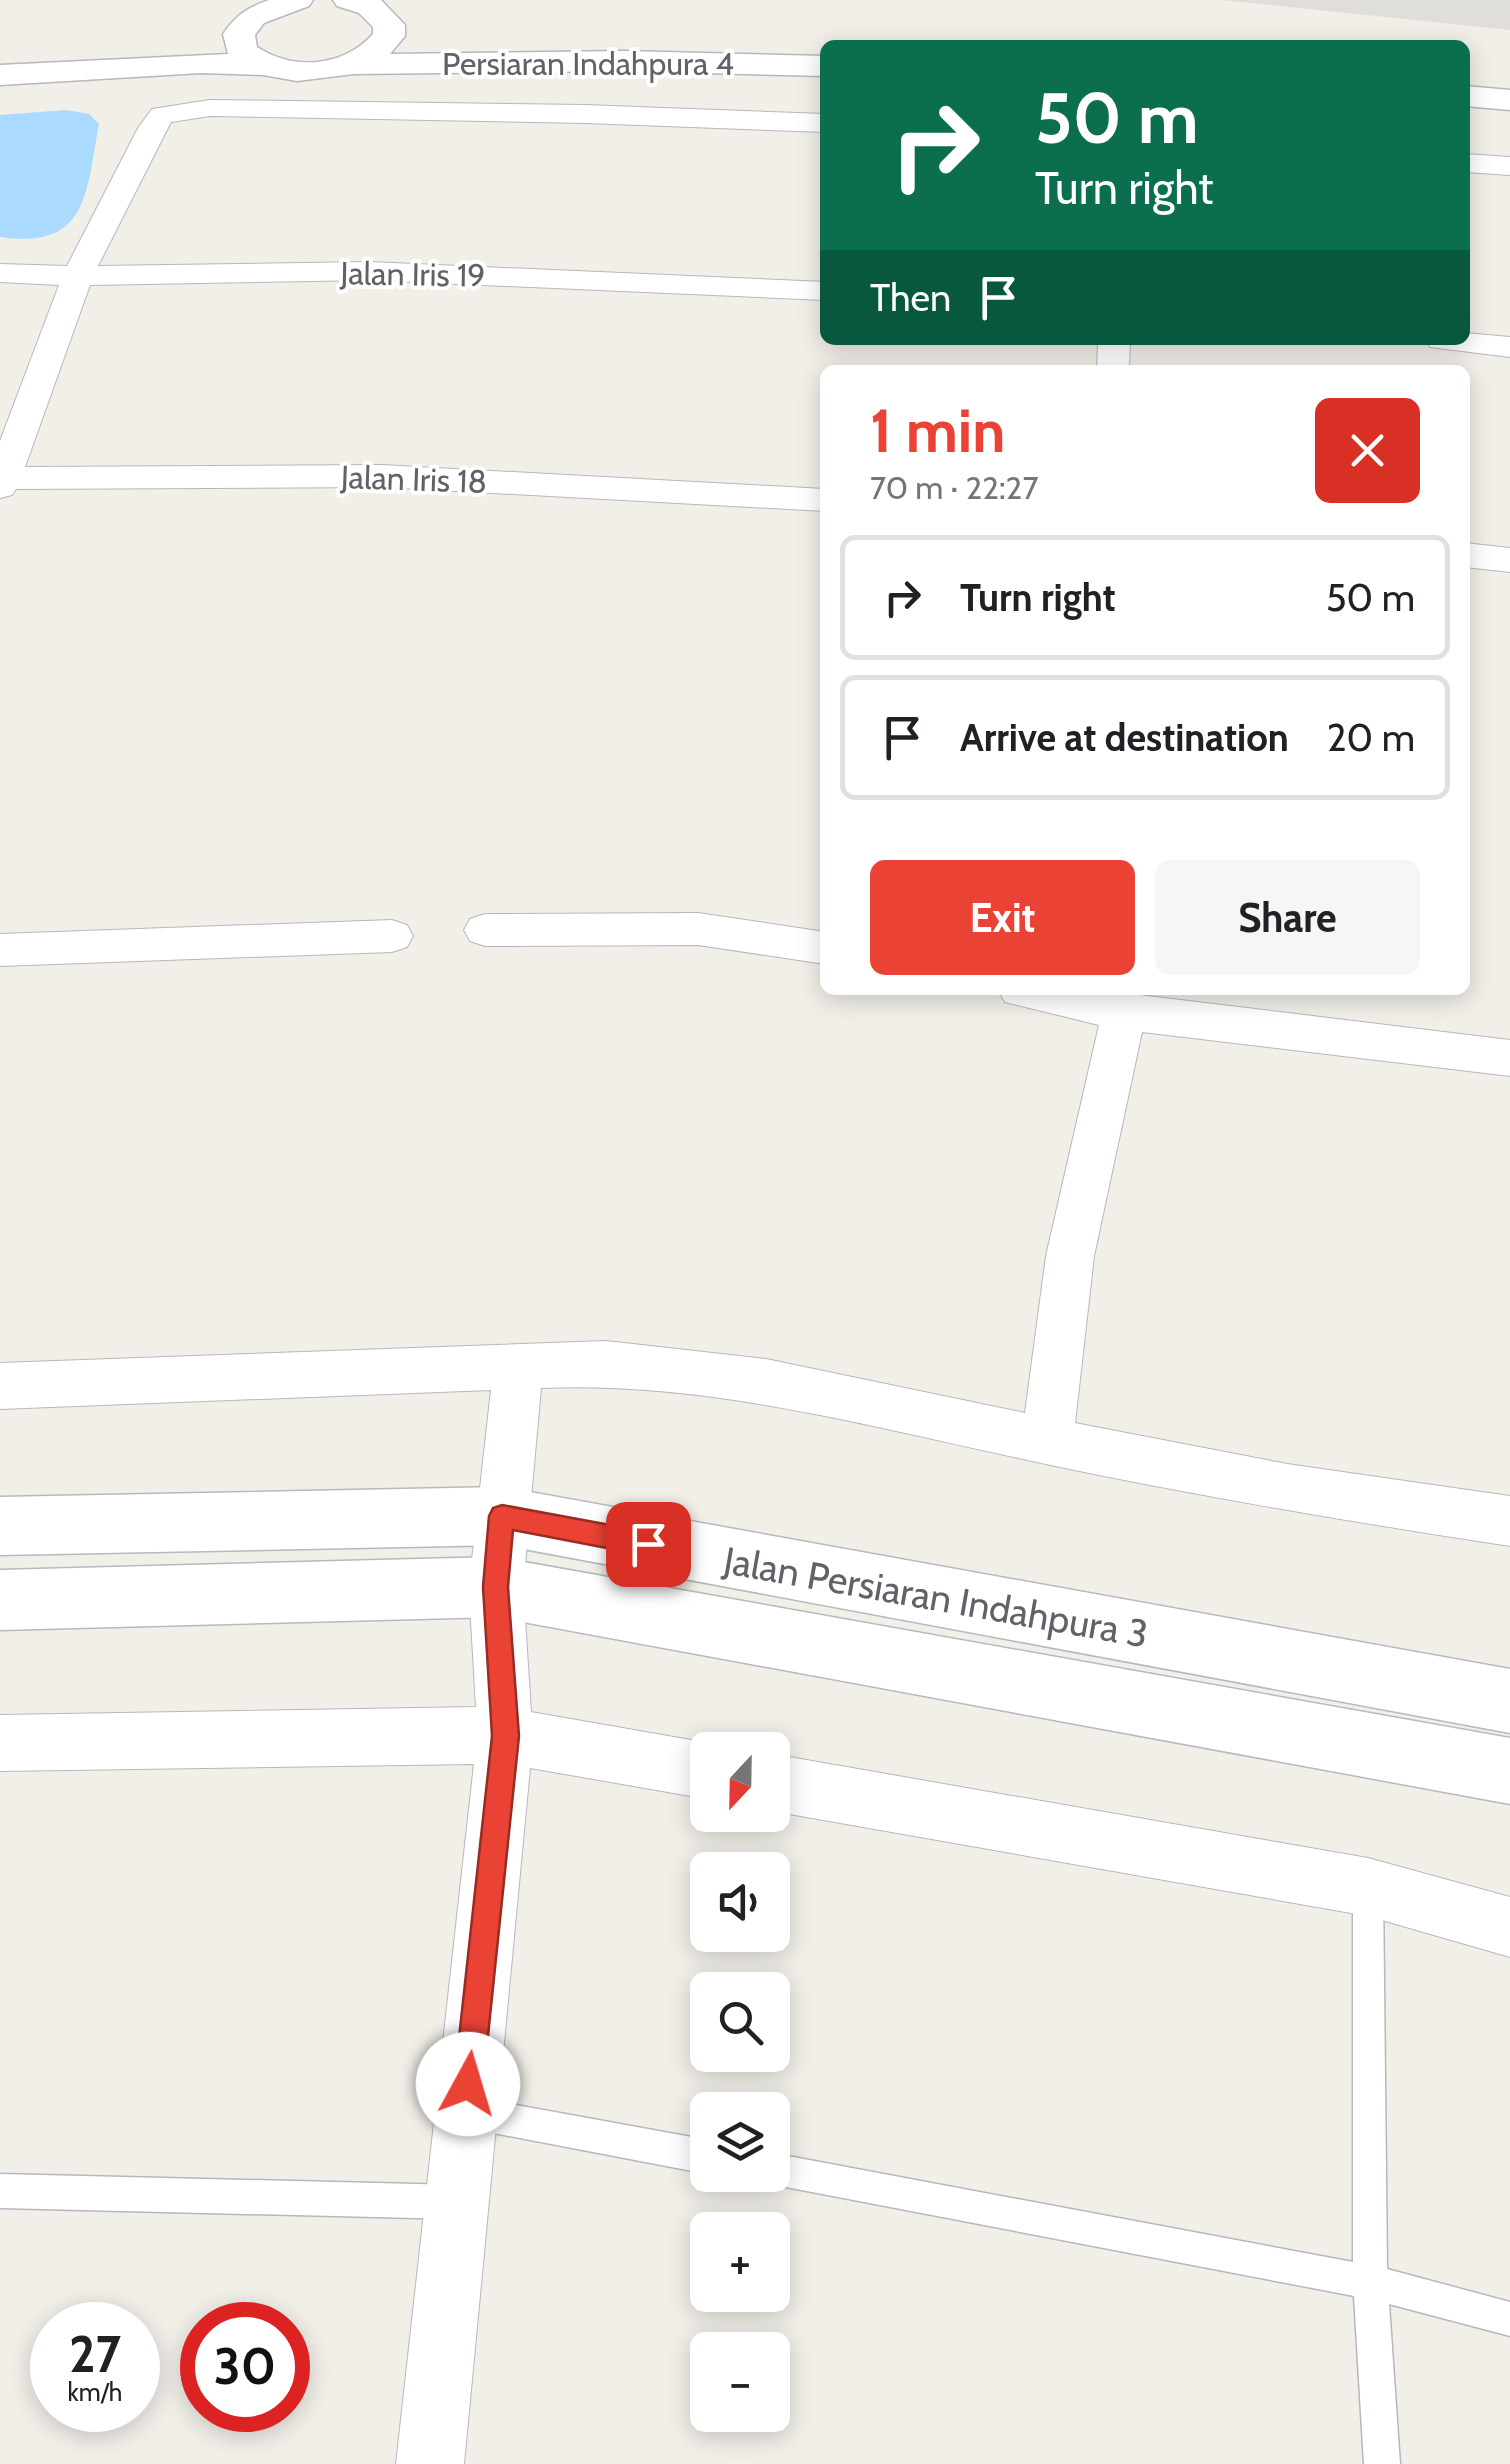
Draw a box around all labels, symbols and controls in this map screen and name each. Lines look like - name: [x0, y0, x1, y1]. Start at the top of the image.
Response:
- street label: Persiaran Indahpura 4: [442, 44, 734, 83]
- text: 50 m: [1035, 75, 1199, 161]
- icon: right: [870, 80, 1000, 210]
- text: Turn right: [1035, 161, 1214, 215]
- street label: Jalan Iris 19: [339, 253, 486, 295]
- icon: arrive: [971, 270, 1026, 325]
- text: Then: [870, 274, 951, 321]
- text: 1 min: [870, 394, 1005, 467]
- button: close: [1315, 398, 1420, 503]
- street label: Jalan Iris 18: [339, 457, 488, 501]
- text: 70 m · 22:27: [870, 468, 1038, 507]
- icon: right: [875, 570, 930, 625]
- text: Turn right: [960, 574, 1116, 621]
- text: 50 m: [1326, 574, 1415, 621]
- icon: arrive: [875, 710, 930, 765]
- text: Arrive at destination: [960, 714, 1289, 761]
- text: 20 m: [1327, 714, 1415, 761]
- button: Exit: [870, 860, 1135, 975]
- button: Share: [1155, 860, 1420, 975]
- pin: [606, 1502, 691, 1587]
- icon: arrive: [621, 1517, 676, 1572]
- street label: Jalan Persiaran Indahpura 3: [719, 1536, 1152, 1657]
- north arrow: [690, 1732, 790, 1832]
- map controls: [690, 1732, 790, 2432]
- button: sound: [690, 1852, 790, 1952]
- button: search: [690, 1972, 790, 2072]
- position arrow: [416, 2032, 520, 2136]
- button: layers: [690, 2092, 790, 2192]
- button: +: [690, 2212, 790, 2312]
- speed limit sign: 30: [180, 2302, 310, 2432]
- text: 27: [69, 2324, 121, 2385]
- button: −: [690, 2332, 790, 2432]
- text: km/h: [68, 2377, 122, 2407]

